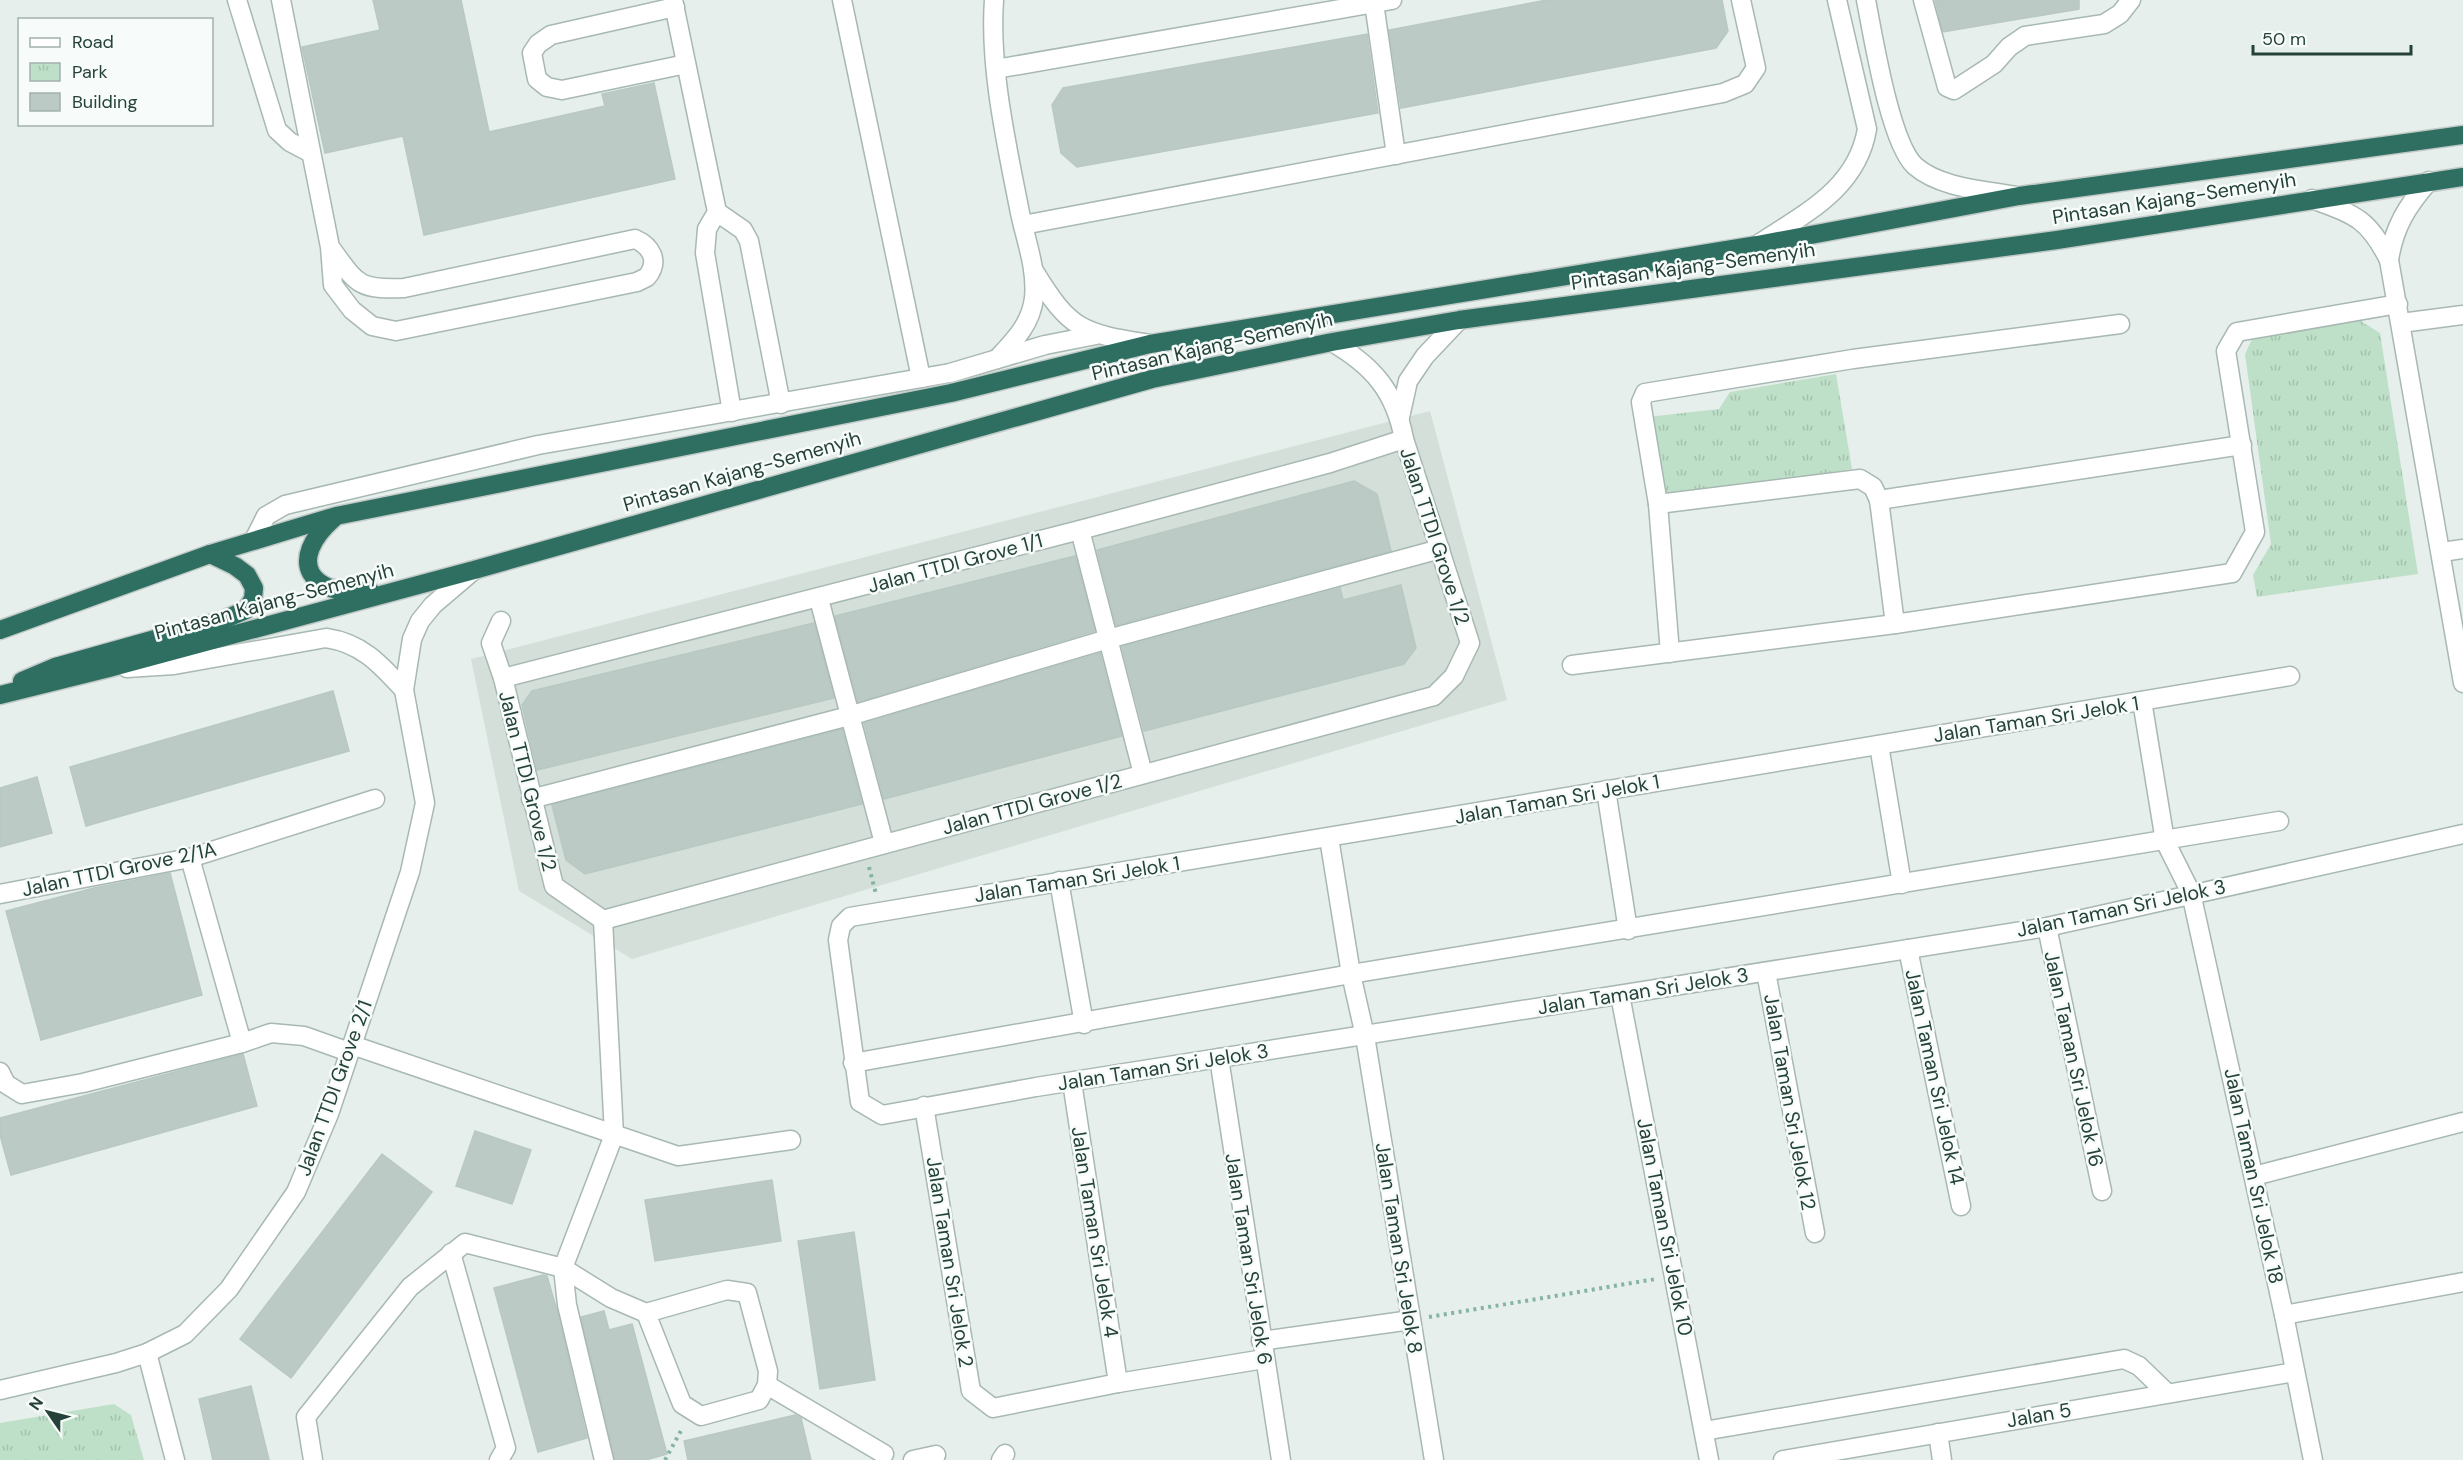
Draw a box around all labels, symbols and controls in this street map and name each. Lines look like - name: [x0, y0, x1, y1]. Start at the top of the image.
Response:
- legend: [18, 18, 213, 126]
- scale bar: [2253, 18, 2410, 56]
- text: 50 m: [2262, 27, 2306, 51]
- text: Road: [72, 30, 114, 54]
- text: Park: [72, 60, 108, 84]
- text: Building: [72, 90, 137, 114]
- street label: Pintasan Kajang-Semenyih: [2050, 166, 2298, 230]
- street label: Pintasan Kajang-Semenyih: [1569, 236, 1817, 296]
- street label: Pintasan Kajang-Semenyih: [1089, 306, 1335, 386]
- street label: Pintasan Kajang-Semenyih: [620, 425, 864, 517]
- street label: Jalan TTDI Grove 1/2: [1394, 444, 1476, 628]
- street label: Jalan TTDI Grove 1/1: [865, 527, 1045, 599]
- street label: Pintasan Kajang-Semenyih: [152, 557, 396, 645]
- street label: Jalan TTDI Grove 1/2: [493, 688, 563, 874]
- street label: Jalan Taman Sri Jelok 1: [1931, 690, 2141, 748]
- street label: Jalan TTDI Grove 1/2: [939, 767, 1125, 841]
- street label: Jalan Taman Sri Jelok 1: [1453, 768, 1661, 830]
- street label: Jalan TTDI Grove 2/1A: [19, 836, 219, 902]
- street label: Jalan Taman Sri Jelok 1: [972, 850, 1182, 908]
- street label: Jalan Taman Sri Jelok 3: [2014, 873, 2228, 943]
- street label: Jalan Taman Sri Jelok 16: [2038, 949, 2110, 1169]
- street label: Jalan Taman Sri Jelok 3: [1536, 961, 1750, 1021]
- street label: Jalan Taman Sri Jelok 14: [1899, 967, 1971, 1187]
- street label: Jalan Taman Sri Jelok 12: [1758, 992, 1822, 1212]
- street label: Jalan TTDI Grove 2/1: [290, 997, 378, 1179]
- street label: Jalan Taman Sri Jelok 3: [1056, 1037, 1270, 1097]
- street label: Jalan Taman Sri Jelok 18: [2218, 1066, 2290, 1286]
- street label: Jalan Taman Sri Jelok 10: [1631, 1116, 1699, 1338]
- street label: Jalan Taman Sri Jelok 4: [1065, 1125, 1125, 1339]
- street label: Jalan Taman Sri Jelok 8: [1369, 1141, 1429, 1355]
- street label: Jalan Taman Sri Jelok 6: [1219, 1151, 1279, 1367]
- street label: Jalan Taman Sri Jelok 2: [921, 1155, 979, 1369]
- north arrow: [18, 1382, 78, 1442]
- text: N: [24, 1393, 48, 1414]
- street label: Jalan 5: [2005, 1397, 2073, 1433]

